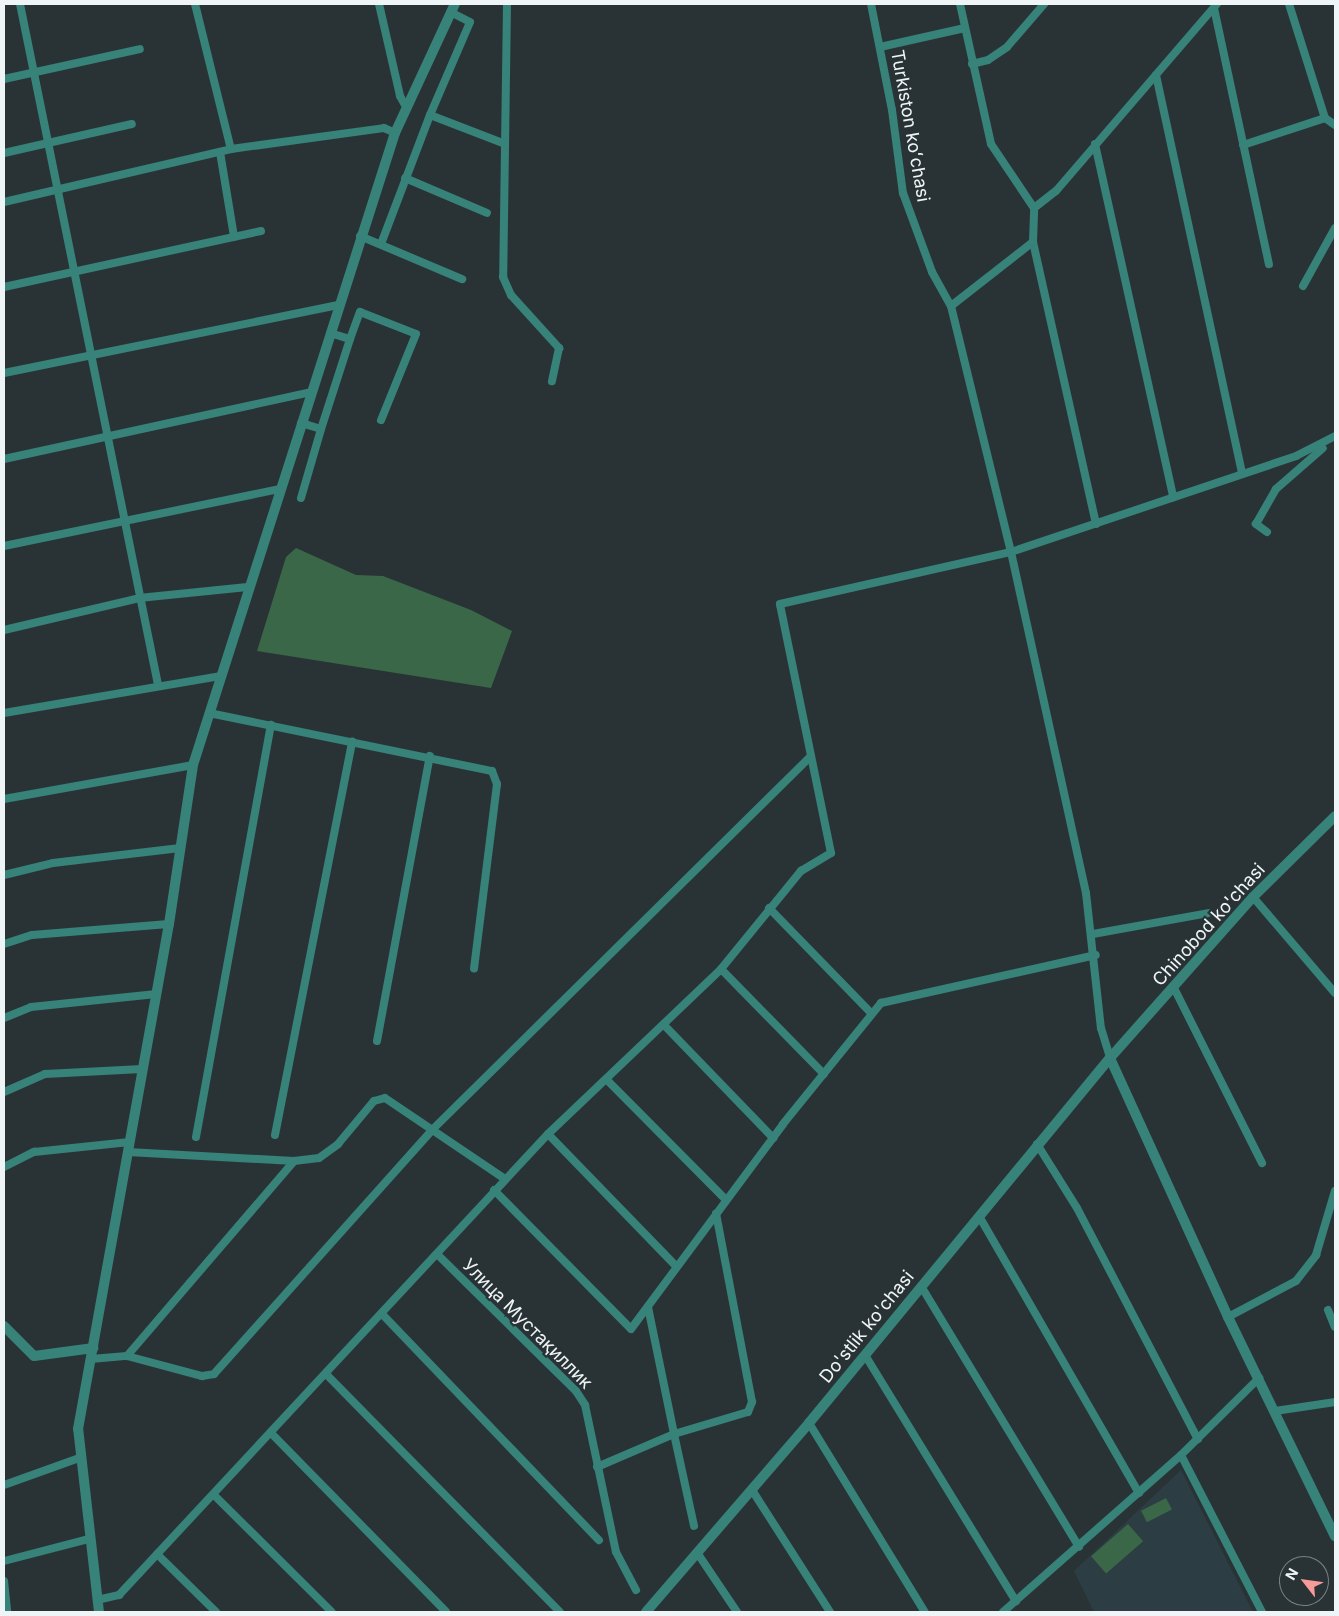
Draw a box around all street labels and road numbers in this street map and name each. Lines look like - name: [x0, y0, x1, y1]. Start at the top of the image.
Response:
- street label: Turkiston koʻchasi: [886, 48, 934, 204]
- street label: Chinobod ko'chasi: [1148, 859, 1270, 991]
- street label: Улица Мустақиллик: [458, 1255, 596, 1393]
- street label: Do'stlik ko'chasi: [815, 1267, 919, 1387]

